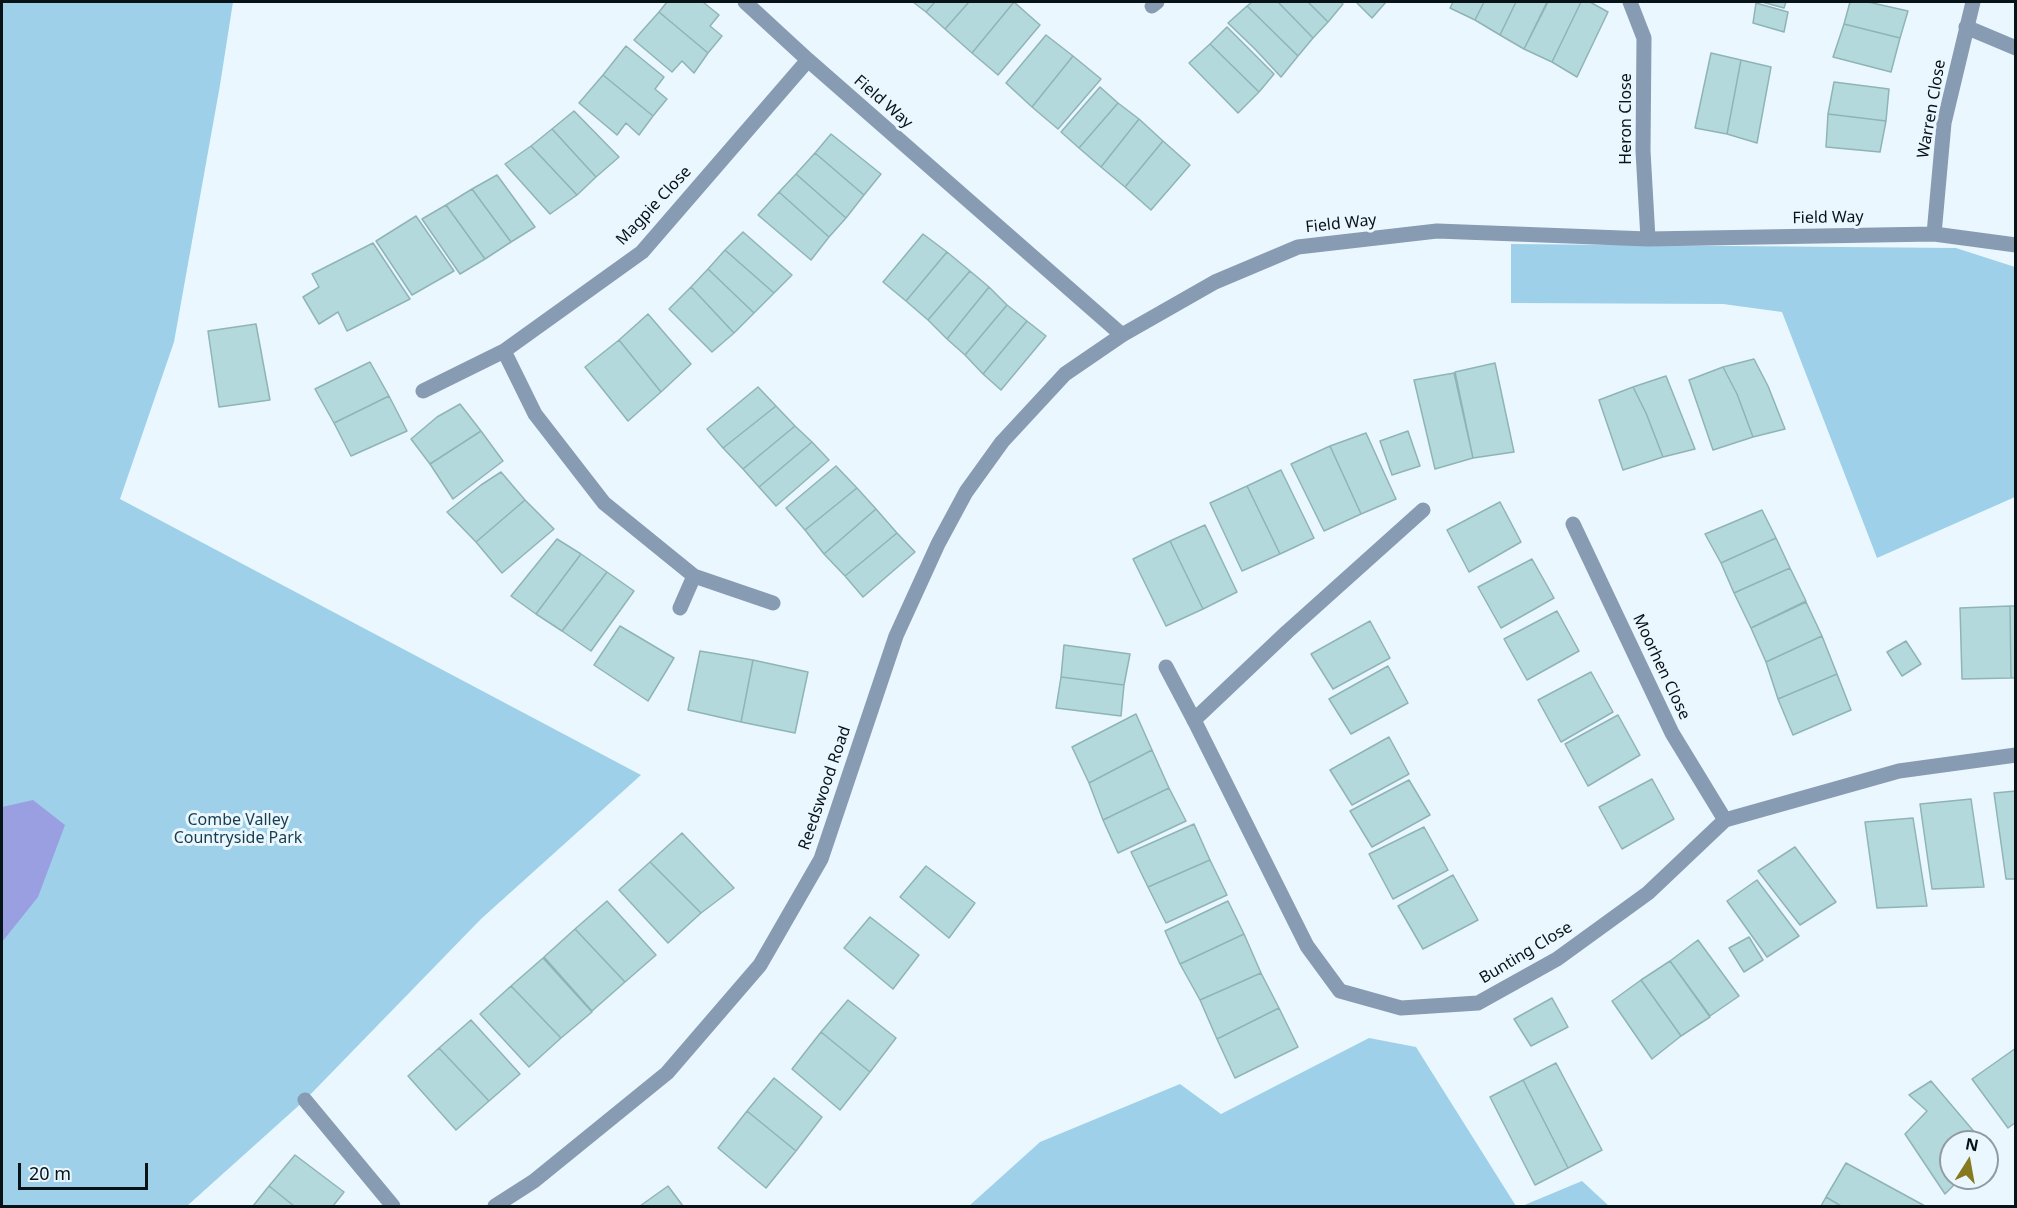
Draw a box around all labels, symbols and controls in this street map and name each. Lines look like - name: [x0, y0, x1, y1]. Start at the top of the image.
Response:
- street label: Warren Close: [1914, 58, 1950, 160]
- street label: Field Way: [850, 71, 916, 133]
- street label: Heron Close: [1616, 73, 1636, 165]
- street label: Magpie Close: [613, 162, 695, 250]
- street label: Field Way: [1792, 208, 1864, 228]
- street label: Field Way: [1305, 211, 1377, 237]
- street label: Moorhen Close: [1628, 611, 1694, 723]
- street label: Reedswood Road: [795, 723, 855, 853]
- park label: Combe Valley Countryside Park: [174, 810, 302, 848]
- street label: Bunting Close: [1476, 918, 1576, 988]
- north arrow: [1939, 1130, 1999, 1190]
- text: N: [1964, 1132, 1981, 1156]
- scale bar: [21, 1151, 152, 1189]
- text: 20 m: [29, 1161, 71, 1185]

